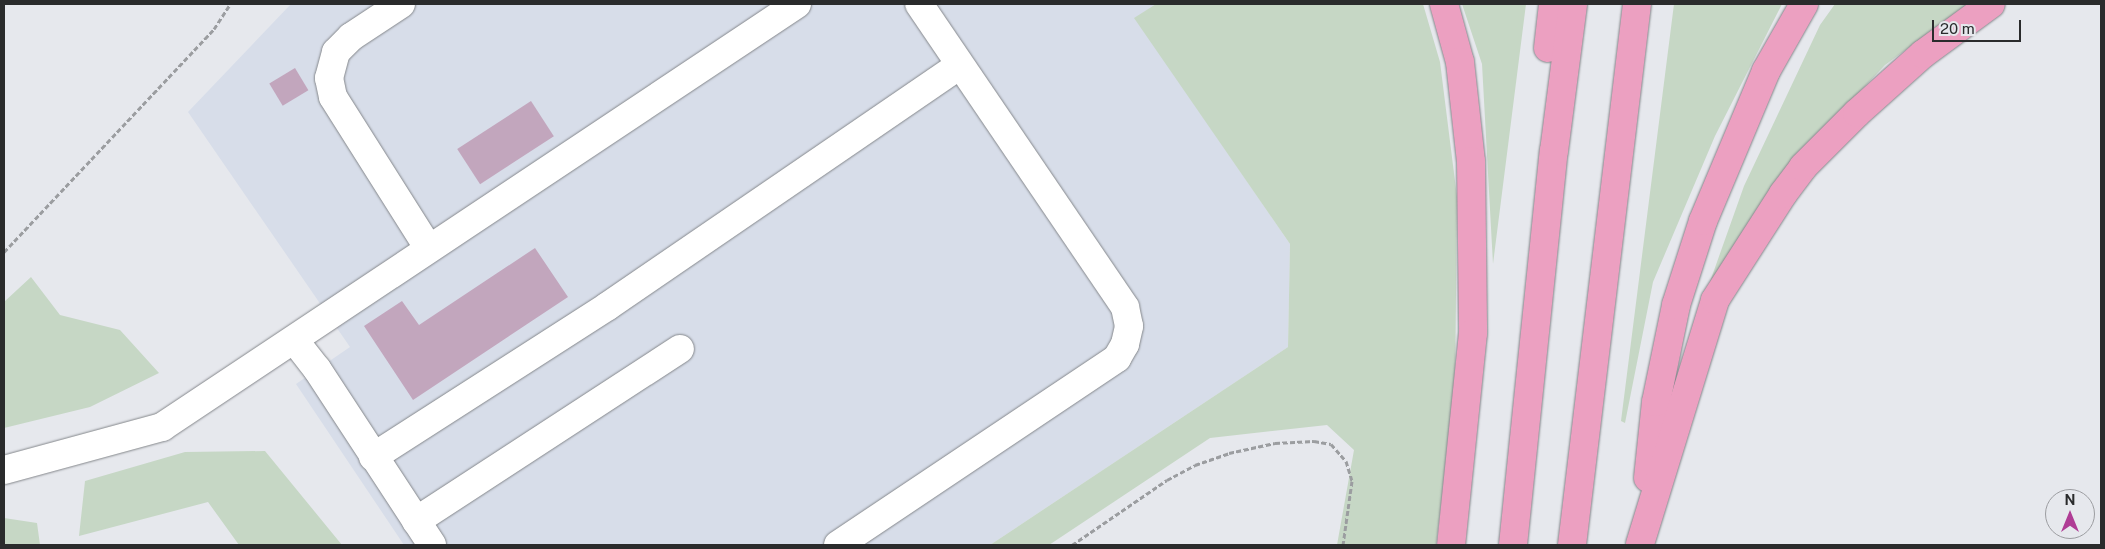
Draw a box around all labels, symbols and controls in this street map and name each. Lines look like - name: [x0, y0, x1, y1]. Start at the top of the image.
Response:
- scale bar: [1935, 10, 2024, 42]
- text: 20 m: [1940, 20, 1975, 37]
- north arrow: [2045, 489, 2095, 539]
- text: N: [2065, 492, 2075, 508]

